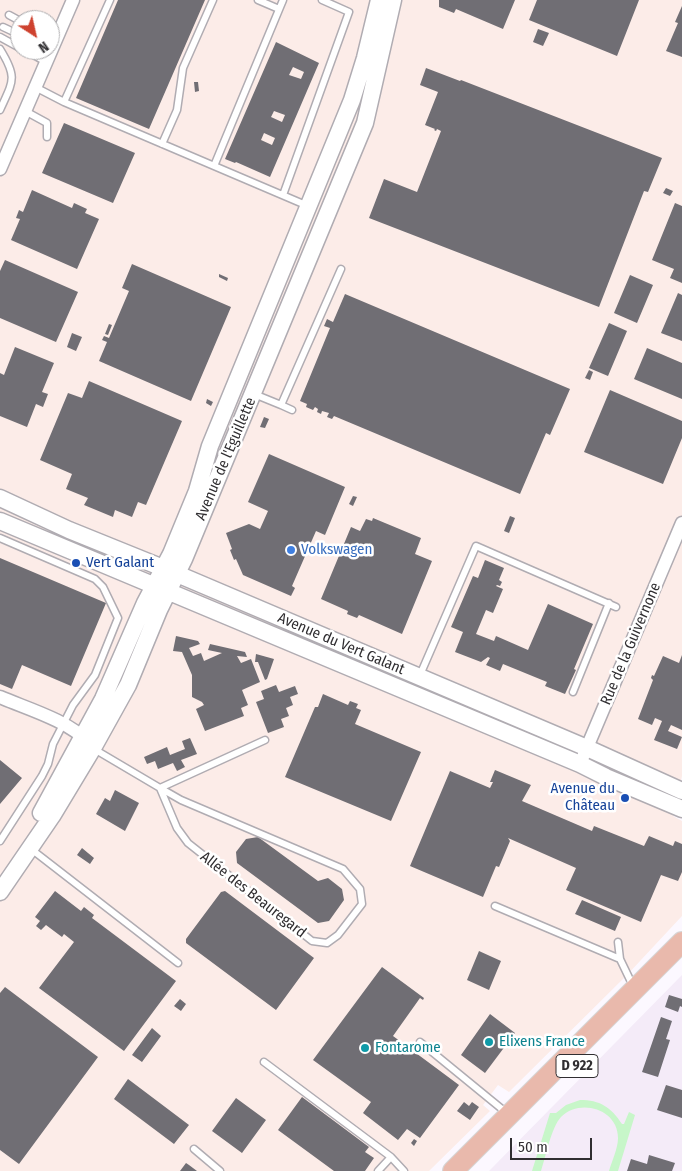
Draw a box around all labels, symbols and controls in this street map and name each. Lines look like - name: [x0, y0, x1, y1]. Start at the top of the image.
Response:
- north arrow: [10, 10, 60, 60]
- text: N: [35, 38, 52, 56]
- street label: Avenue de l'Eguillette: [192, 395, 260, 523]
- place label: Volkswagen: [301, 541, 372, 559]
- marker: Volkswagen: [285, 544, 297, 556]
- place label: Vert Galant: [86, 554, 154, 572]
- marker: Vert Galant: [70, 557, 82, 569]
- street label: Rue de la Guivernone: [597, 580, 665, 708]
- street label: Avenue du Vert Galant: [275, 609, 407, 679]
- place label: Avenue du Château: [551, 780, 615, 815]
- marker: Avenue du Château: [619, 792, 631, 804]
- street label: Allée des Beauregard: [197, 848, 309, 942]
- place label: Elixens France: [499, 1033, 585, 1051]
- marker: Elixens France: [483, 1036, 495, 1048]
- place label: Fontarome: [375, 1039, 441, 1057]
- marker: Fontarome: [359, 1042, 371, 1054]
- road number: D 922: [556, 1054, 598, 1078]
- scale bar: [512, 1128, 594, 1160]
- text: 50 m: [518, 1138, 548, 1156]

